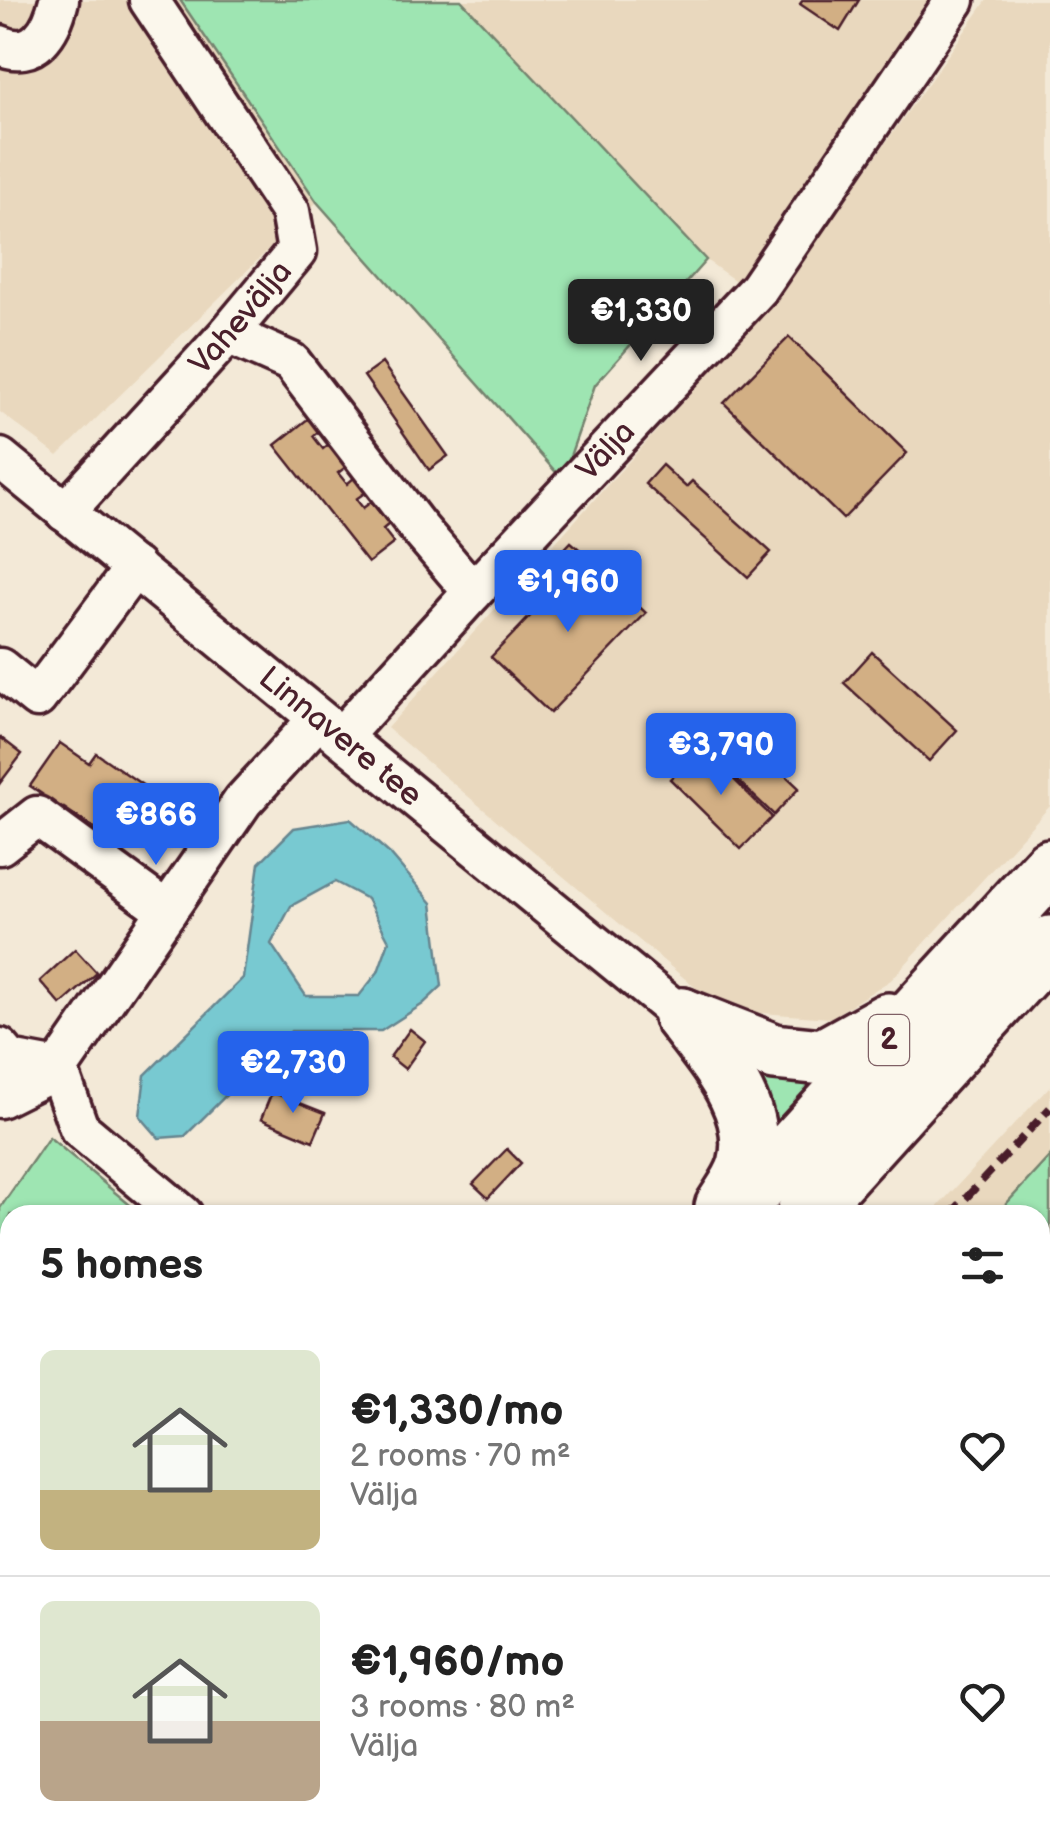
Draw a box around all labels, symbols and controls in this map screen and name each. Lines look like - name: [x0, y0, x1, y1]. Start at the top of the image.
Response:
- street label: Vahevälja: [181, 253, 300, 383]
- pin: €1,330: [560, 279, 722, 364]
- text: €1,330: [590, 292, 692, 331]
- street label: Välja: [568, 413, 643, 489]
- pin: €1,960: [487, 550, 649, 635]
- text: €1,960: [517, 563, 619, 602]
- street label: Linnavere tee: [251, 658, 430, 815]
- pin: €3,790: [640, 713, 802, 798]
- text: €3,790: [668, 726, 774, 765]
- pin: €866: [97, 783, 215, 868]
- text: €866: [115, 796, 197, 835]
- road number: 2: [869, 1015, 909, 1065]
- pin: €2,730: [212, 1031, 374, 1116]
- text: €2,730: [240, 1044, 346, 1083]
- icon: filters: [955, 1238, 1010, 1293]
- text: 5 homes: [40, 1240, 203, 1291]
- text: €1,330/mo: [350, 1386, 563, 1437]
- icon: home: [120, 1390, 240, 1510]
- icon: heart: [955, 1423, 1010, 1478]
- text: 2 rooms · 70 m²: [350, 1437, 571, 1476]
- text: Välja: [350, 1476, 418, 1515]
- text: €1,960/mo: [350, 1637, 564, 1688]
- icon: home: [120, 1641, 240, 1761]
- icon: heart: [955, 1674, 1010, 1729]
- text: 3 rooms · 80 m²: [350, 1688, 575, 1727]
- text: Välja: [350, 1727, 418, 1766]

